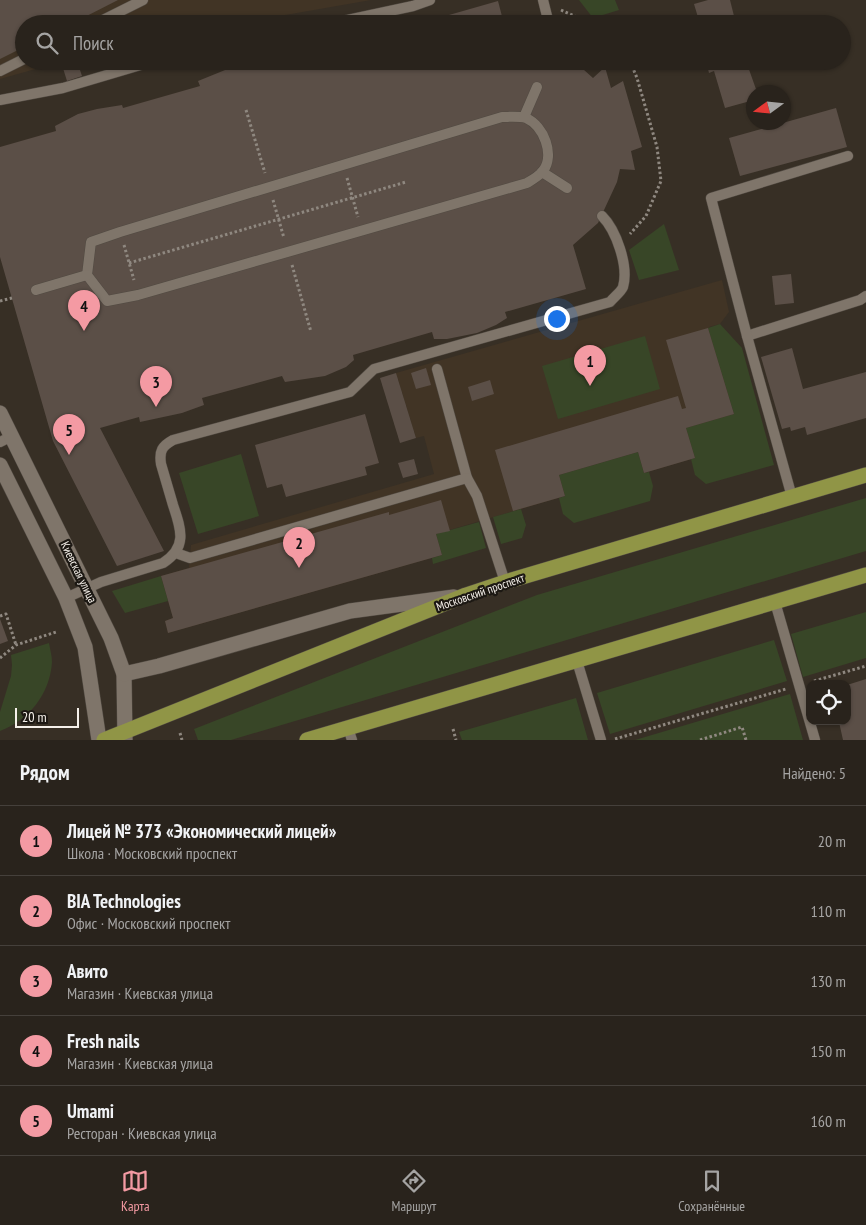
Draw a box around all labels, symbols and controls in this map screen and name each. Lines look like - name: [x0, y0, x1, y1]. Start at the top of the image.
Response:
- search box: [15, 15, 851, 70]
- icon: search: [33, 29, 61, 57]
- text: Поиск: [73, 31, 114, 55]
- north arrow: [746, 85, 791, 130]
- pin: 4: [68, 290, 100, 331]
- your location: [544, 306, 570, 332]
- pin: 1: [574, 345, 606, 386]
- pin: 3: [140, 366, 172, 407]
- pin: 5: [53, 414, 85, 455]
- pin: 2: [283, 527, 315, 568]
- street label: Киевская улица: [58, 539, 100, 605]
- street label: Московский проспект: [434, 570, 526, 614]
- map controls: [806, 680, 851, 725]
- button: locate: [806, 680, 851, 725]
- scale bar: [15, 705, 79, 728]
- text: 20 m: [22, 708, 47, 726]
- text: Рядом: [20, 759, 70, 786]
- text: Найдено: 5: [783, 763, 846, 783]
- text: Лицей № 373 «Экономический лицей»: [67, 819, 336, 843]
- text: 1: [32, 831, 40, 851]
- text: 20 m: [818, 831, 846, 851]
- text: Школа · Московский проспект: [67, 843, 237, 863]
- text: BIA Technologies: [67, 889, 181, 913]
- text: 2: [32, 901, 40, 921]
- text: 110 m: [811, 901, 846, 921]
- text: Офис · Московский проспект: [67, 913, 230, 933]
- text: Авито: [67, 959, 108, 983]
- text: 3: [32, 971, 40, 991]
- text: 130 m: [811, 971, 846, 991]
- text: Магазин · Киевская улица: [67, 983, 213, 1003]
- text: Fresh nails: [67, 1029, 140, 1053]
- text: 4: [32, 1041, 40, 1061]
- text: 150 m: [811, 1041, 846, 1061]
- text: Магазин · Киевская улица: [67, 1053, 213, 1073]
- text: Umami: [67, 1099, 114, 1123]
- text: 5: [32, 1111, 40, 1131]
- text: 160 m: [811, 1111, 846, 1131]
- text: Ресторан · Киевская улица: [67, 1123, 217, 1143]
- tab: Карта: [121, 1167, 150, 1215]
- tab: Маршрут: [392, 1167, 436, 1215]
- tab: Сохранённые: [678, 1167, 745, 1215]

